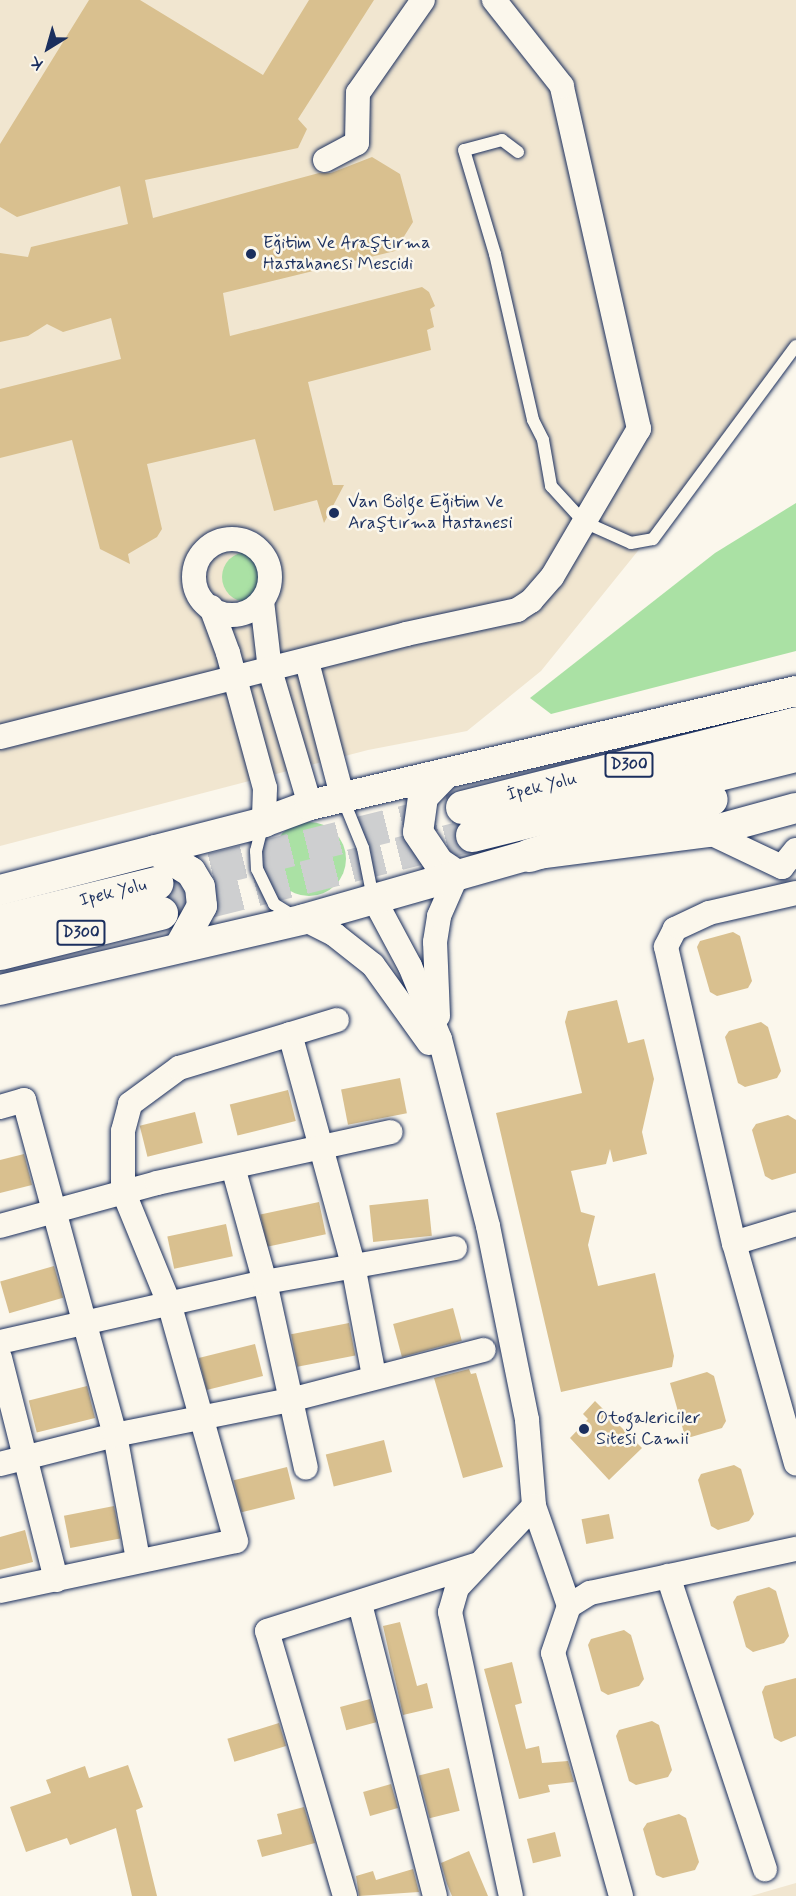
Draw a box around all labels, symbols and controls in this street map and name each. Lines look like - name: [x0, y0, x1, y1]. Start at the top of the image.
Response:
- north arrow: [18, 18, 78, 78]
- text: K: [26, 51, 48, 75]
- place label: Eğitim Ve Araştırma Hastahanesi Mescidi: [263, 233, 429, 276]
- marker: Eğitim Ve Araştırma Hastahanesi Mescidi: [244, 247, 258, 261]
- place label: Van Bölge Eğitim Ve Araştırma Hastanesi: [348, 492, 513, 534]
- marker: Van Bölge Eğitim Ve Araştırma Hastanesi: [325, 504, 343, 522]
- road number: D300: [604, 752, 654, 778]
- street label: İpek Yolu: [506, 768, 578, 806]
- street label: Ipek Yolu: [77, 874, 149, 912]
- road number: D300: [56, 920, 106, 946]
- place label: Otogalericiler Sitesi Camii: [596, 1408, 700, 1450]
- marker: Otogalericiler Sitesi Camii: [577, 1422, 591, 1436]

